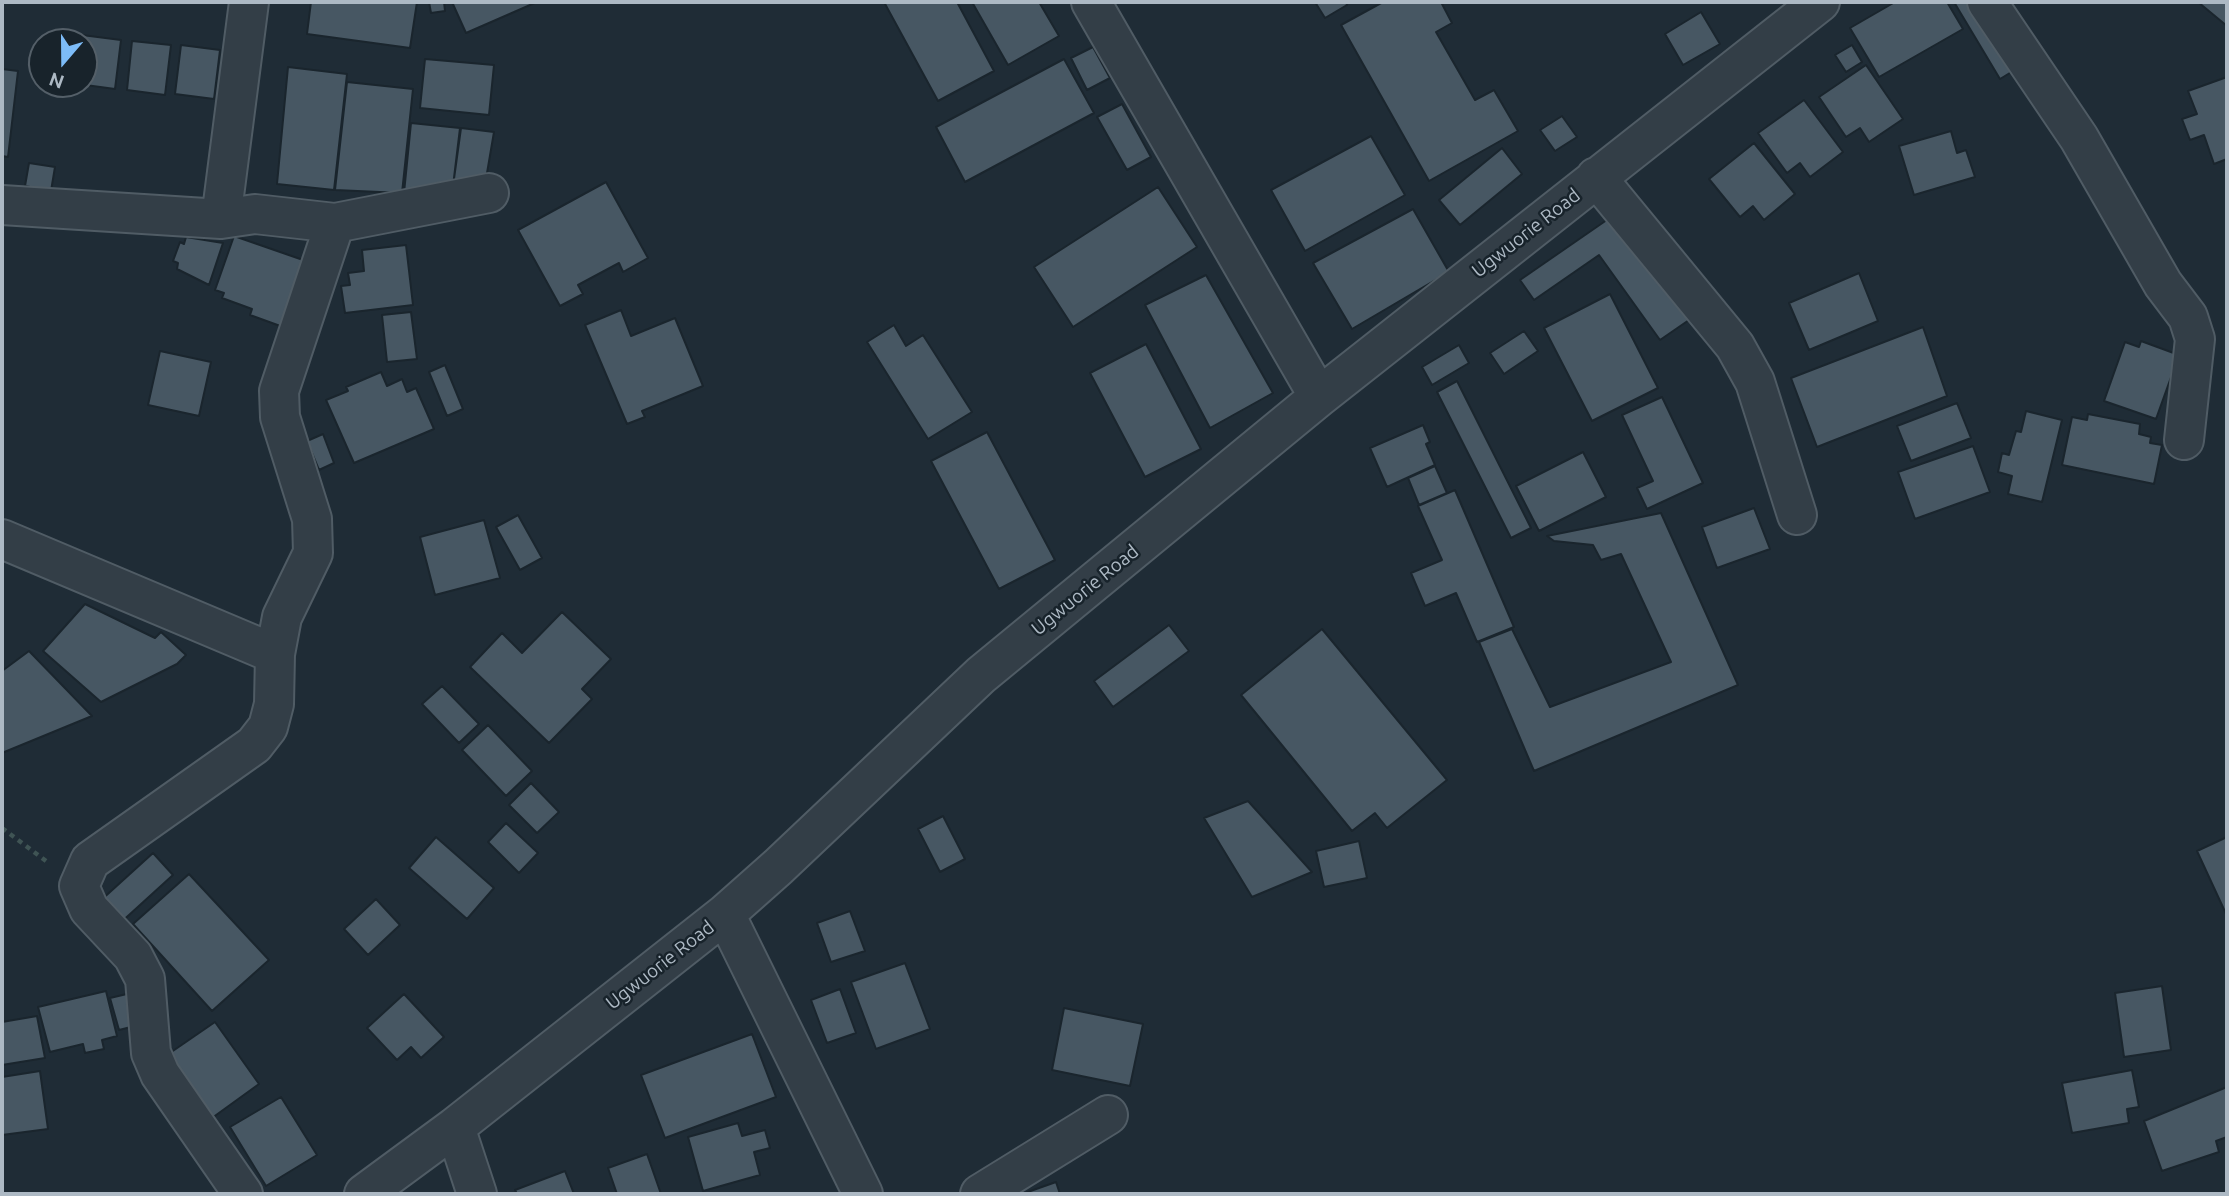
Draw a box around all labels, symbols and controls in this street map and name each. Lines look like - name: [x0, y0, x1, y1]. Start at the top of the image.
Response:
- north arrow: [28, 28, 98, 98]
- text: N: [46, 68, 67, 94]
- street label: Ugwuorie Road: [1467, 184, 1585, 282]
- street label: Ugwuorie Road: [1027, 540, 1143, 640]
- street label: Ugwuorie Road: [601, 916, 719, 1014]

